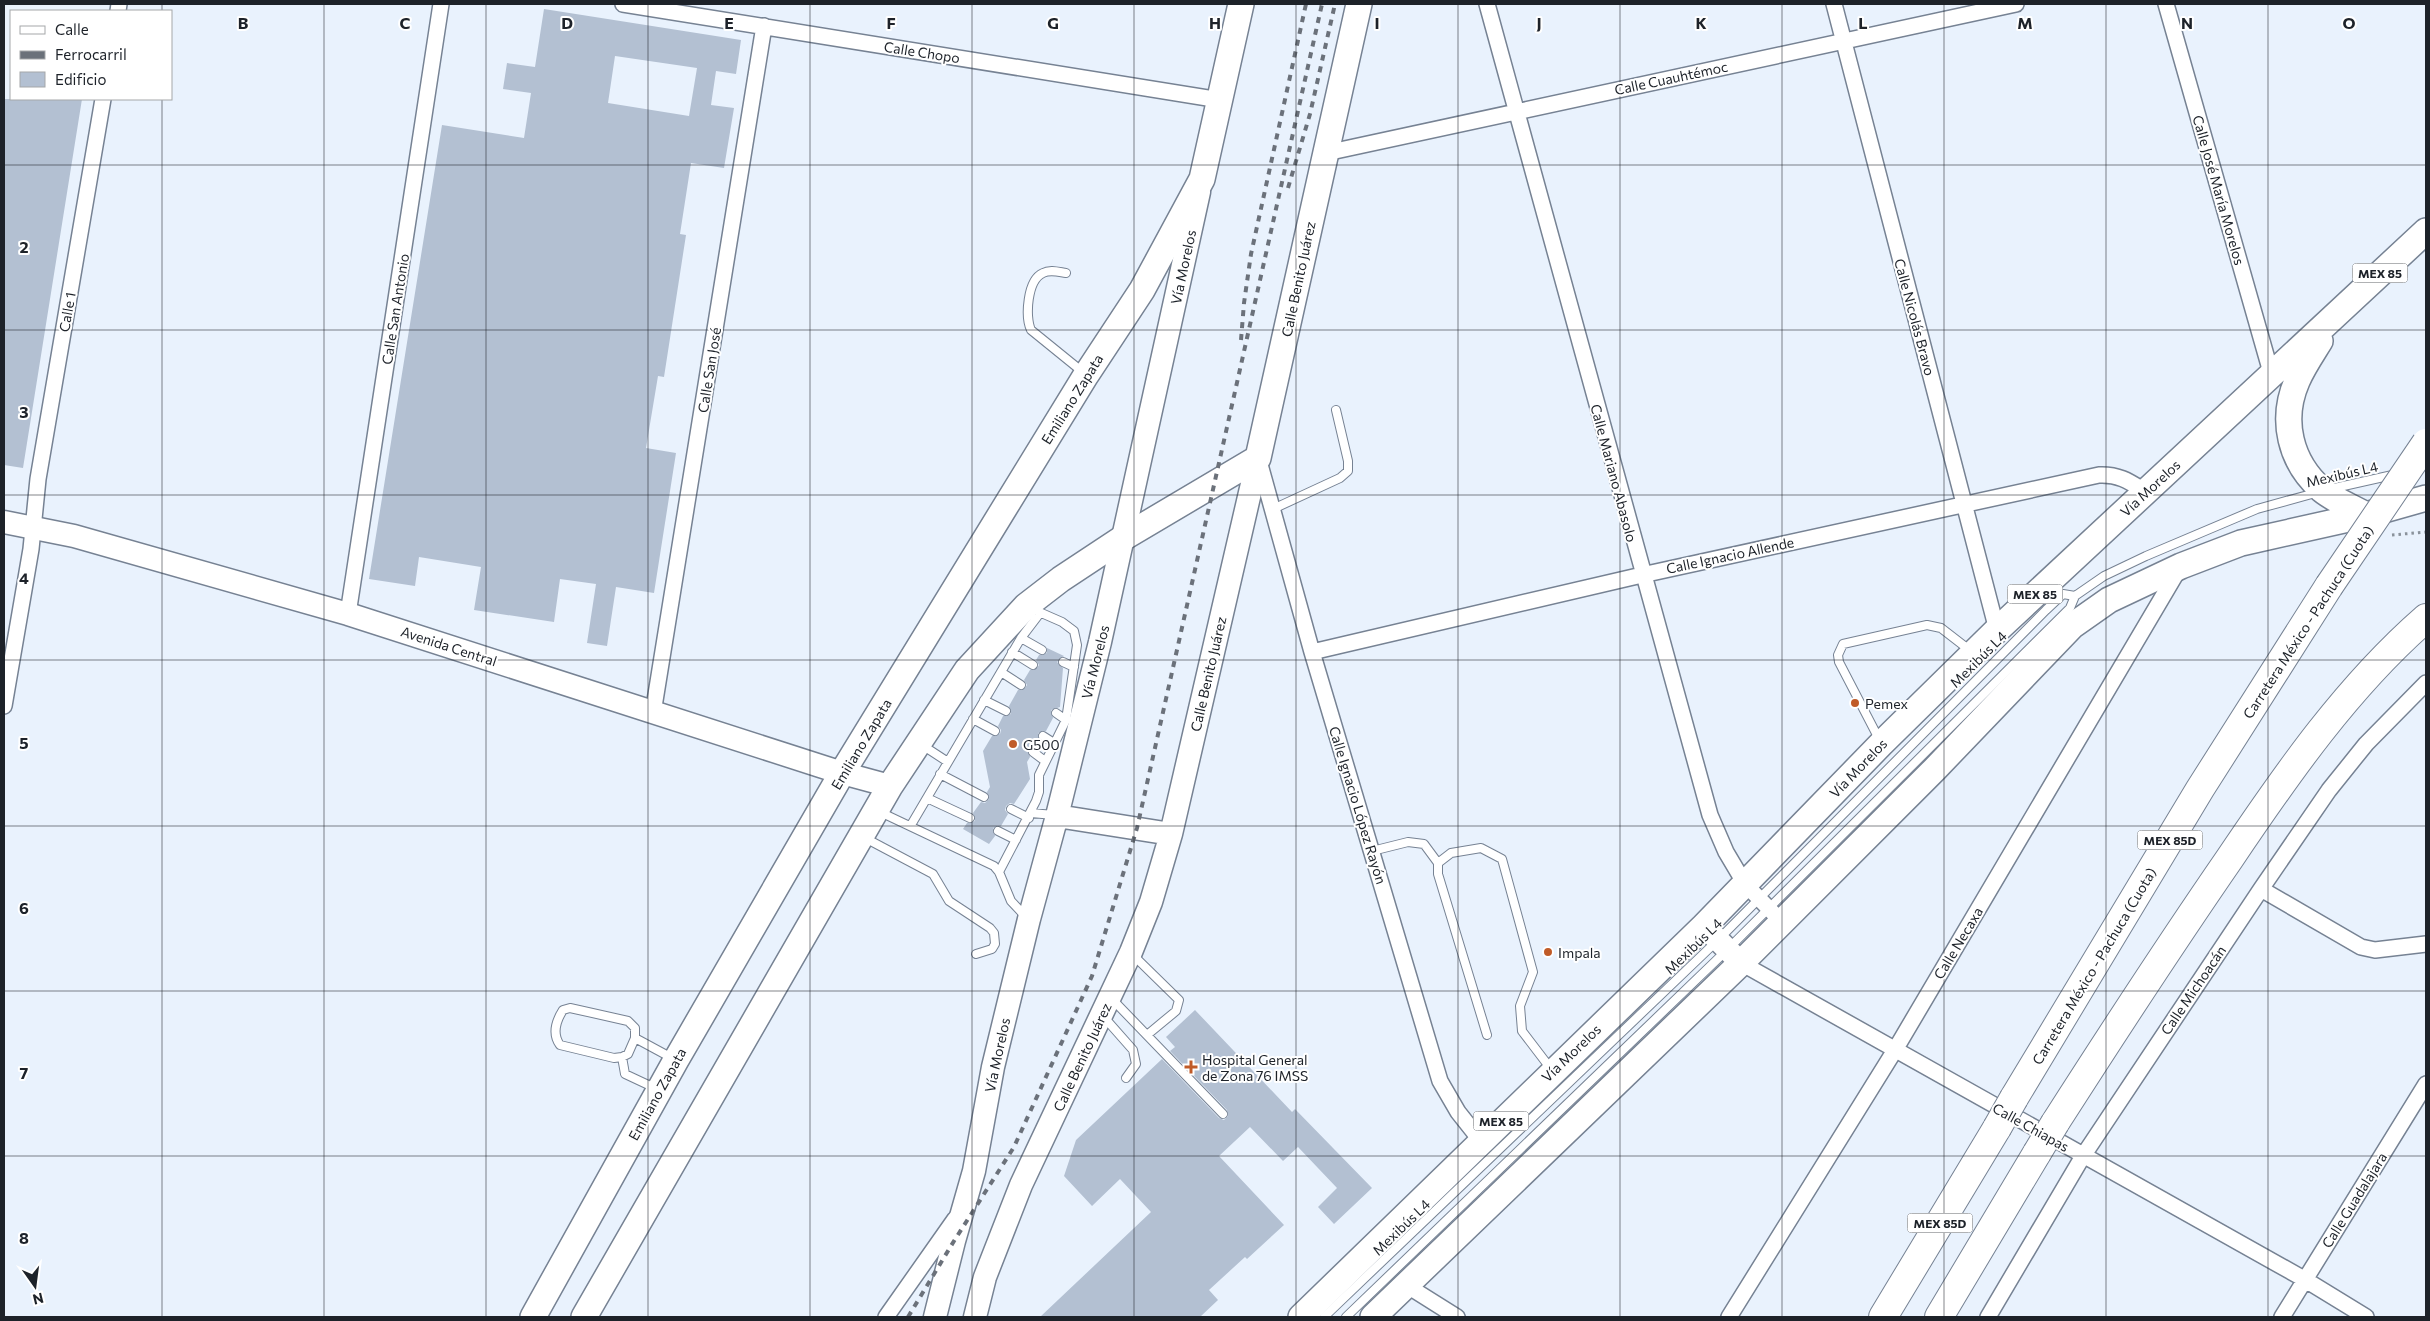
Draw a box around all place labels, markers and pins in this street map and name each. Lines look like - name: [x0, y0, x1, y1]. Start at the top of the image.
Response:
- place label: Pemex: [1865, 695, 1909, 712]
- marker: Pemex: [1849, 697, 1861, 709]
- place label: G500: [1023, 736, 1060, 753]
- marker: G500: [1007, 738, 1019, 750]
- place label: Impala: [1558, 944, 1601, 961]
- marker: Impala: [1542, 946, 1554, 958]
- place label: Hospital General de Zona 76 IMSS: [1202, 1051, 1308, 1084]
- marker: Hospital General de Zona 76 IMSS: [1184, 1060, 1198, 1074]

